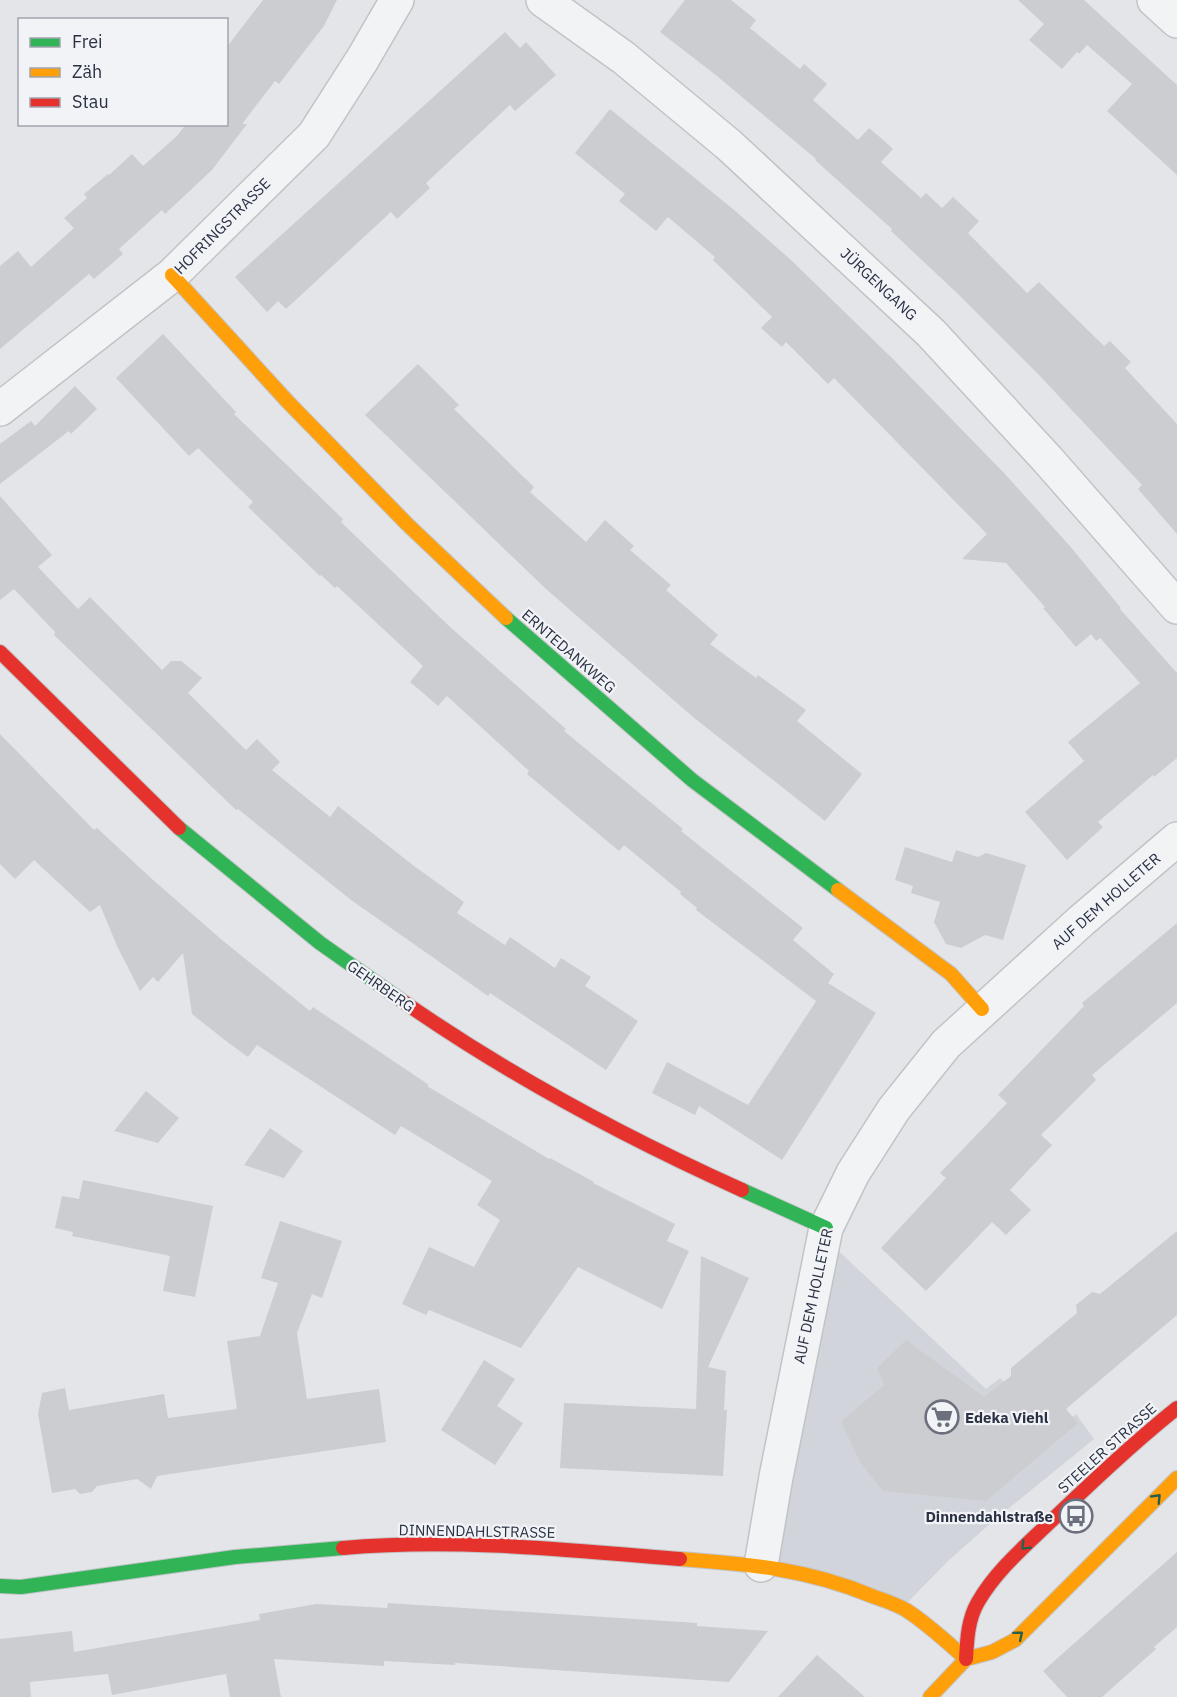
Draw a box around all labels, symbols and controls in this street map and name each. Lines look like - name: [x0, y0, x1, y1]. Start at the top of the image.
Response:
- legend: [18, 18, 228, 126]
- text: Frei: [72, 30, 103, 53]
- text: Zäh: [72, 60, 102, 83]
- text: Stau: [72, 90, 109, 113]
- street label: HOFRINGSTRASSE: [170, 174, 274, 278]
- street label: JÜRGENGANG: [837, 244, 921, 324]
- street label: ERNTEDANKWEG: [518, 605, 620, 697]
- street label: AUF DEM HOLLETER: [1048, 849, 1164, 953]
- street label: GEHRBERG: [344, 956, 418, 1016]
- street label: AUF DEM HOLLETER: [789, 1227, 837, 1365]
- supermarket icon: Edeka Viehl: [924, 1399, 960, 1435]
- street label: STEELER STRASSE: [1054, 1399, 1160, 1497]
- place label: Edeka Viehl: [965, 1408, 1049, 1427]
- one-way arrow: [1149, 1494, 1160, 1505]
- bus stop icon: Dinnendahlstraße: [1058, 1498, 1094, 1534]
- place label: Dinnendahlstraße: [925, 1507, 1053, 1526]
- street label: DINNENDAHLSTRASSE: [399, 1520, 555, 1542]
- one-way arrow: [1022, 1539, 1032, 1550]
- one-way arrow: [1012, 1632, 1023, 1643]

